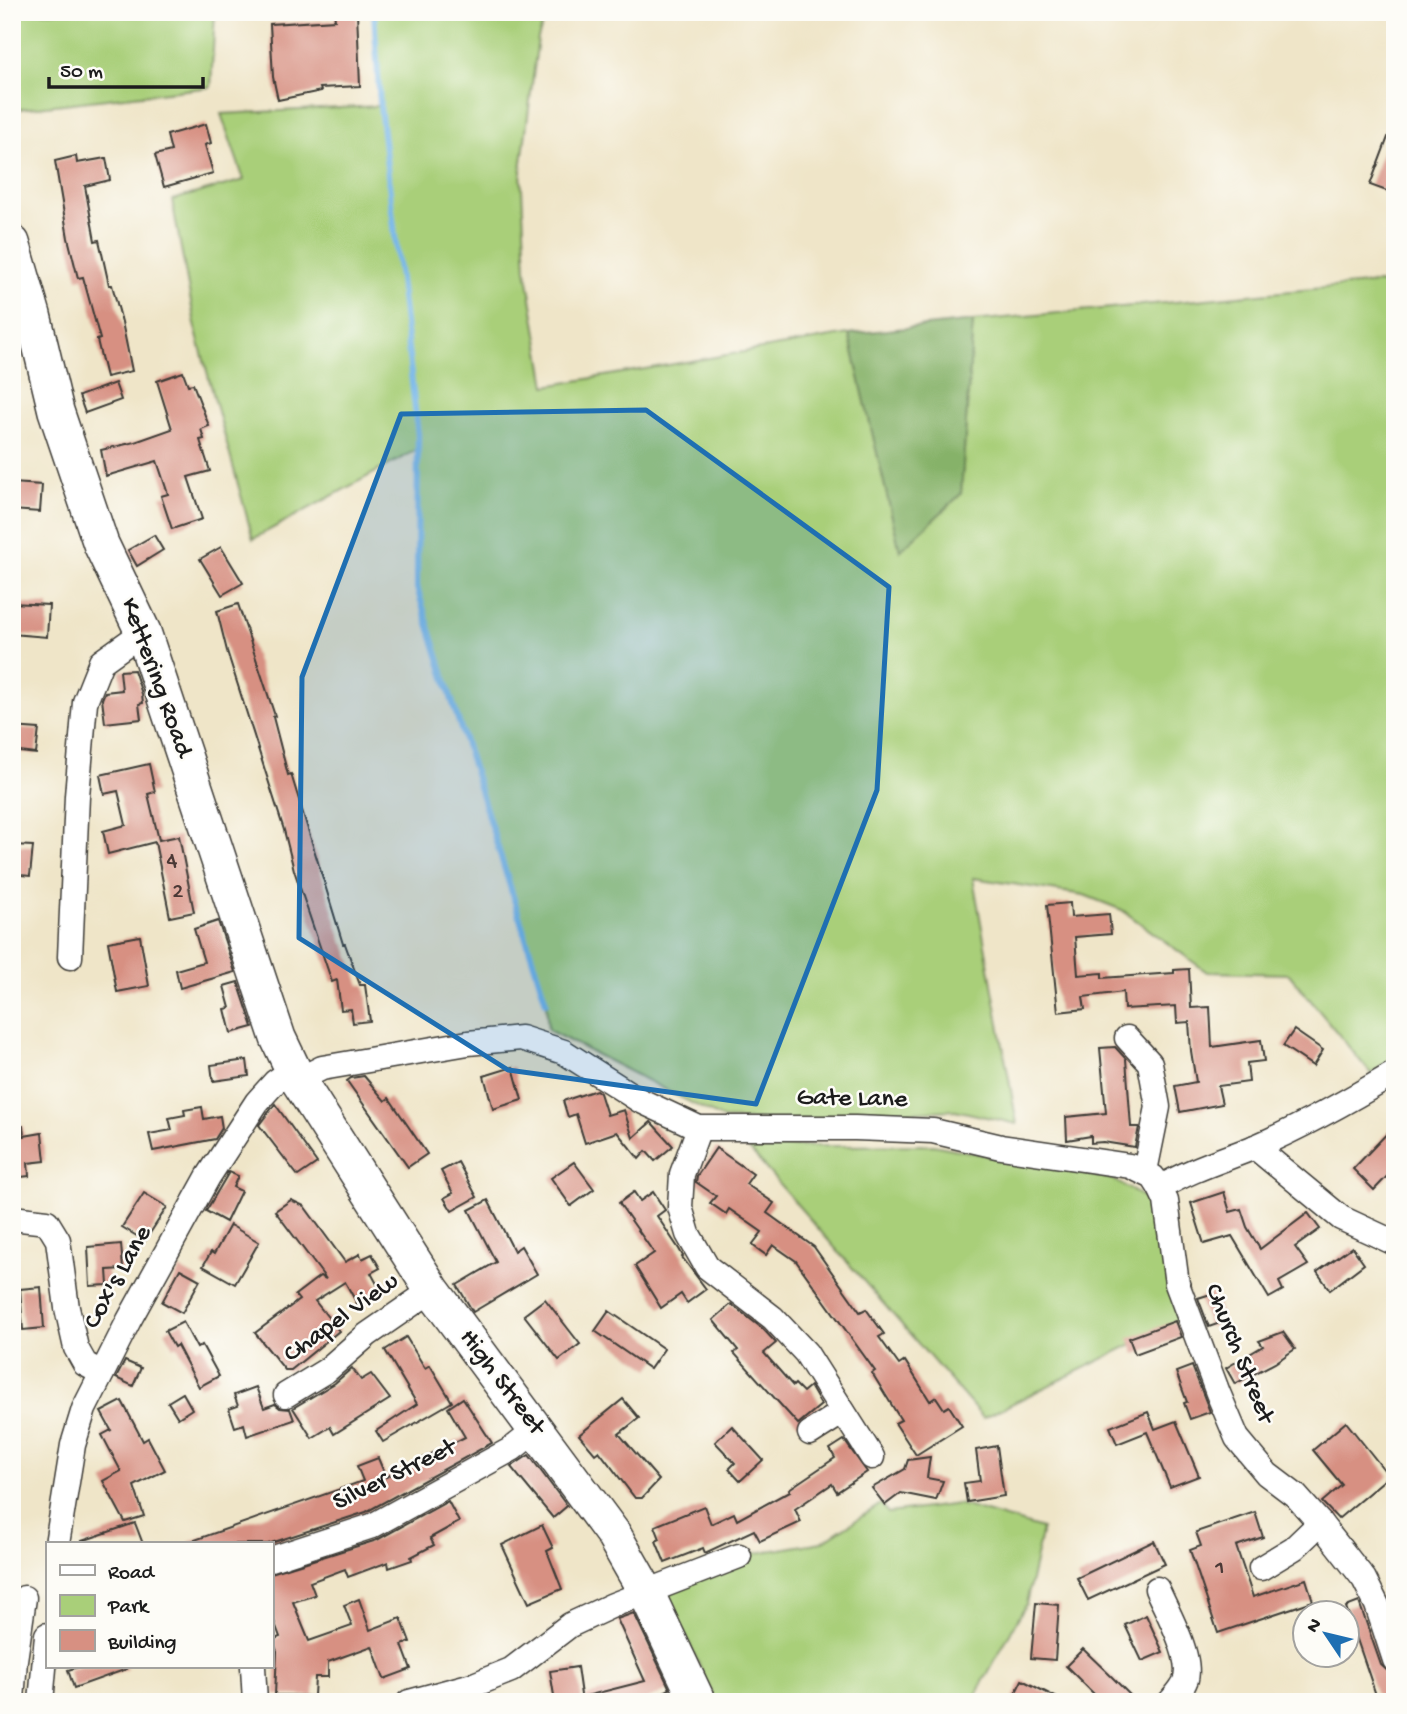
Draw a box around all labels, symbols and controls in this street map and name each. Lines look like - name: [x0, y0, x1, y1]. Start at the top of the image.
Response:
- scale bar: [49, 46, 203, 90]
- text: 50 m: [60, 61, 103, 86]
- street label: Kettering Road: [112, 594, 199, 764]
- house number: 4: [167, 848, 178, 875]
- house number: 2: [172, 879, 184, 906]
- street label: Gate Lane: [796, 1084, 908, 1116]
- street label: Cox's Lane: [78, 1220, 160, 1335]
- street label: Chapel View: [279, 1267, 405, 1371]
- street label: Church Street: [1196, 1280, 1281, 1431]
- street label: High Street: [451, 1324, 552, 1444]
- street label: Silver Street: [328, 1432, 464, 1519]
- legend: [46, 1542, 273, 1668]
- house number: 1: [1214, 1555, 1225, 1582]
- text: Road: [108, 1562, 156, 1587]
- text: Park: [107, 1596, 151, 1621]
- north arrow: [1292, 1598, 1362, 1668]
- text: N: [1302, 1615, 1328, 1638]
- text: Building: [107, 1632, 177, 1657]

